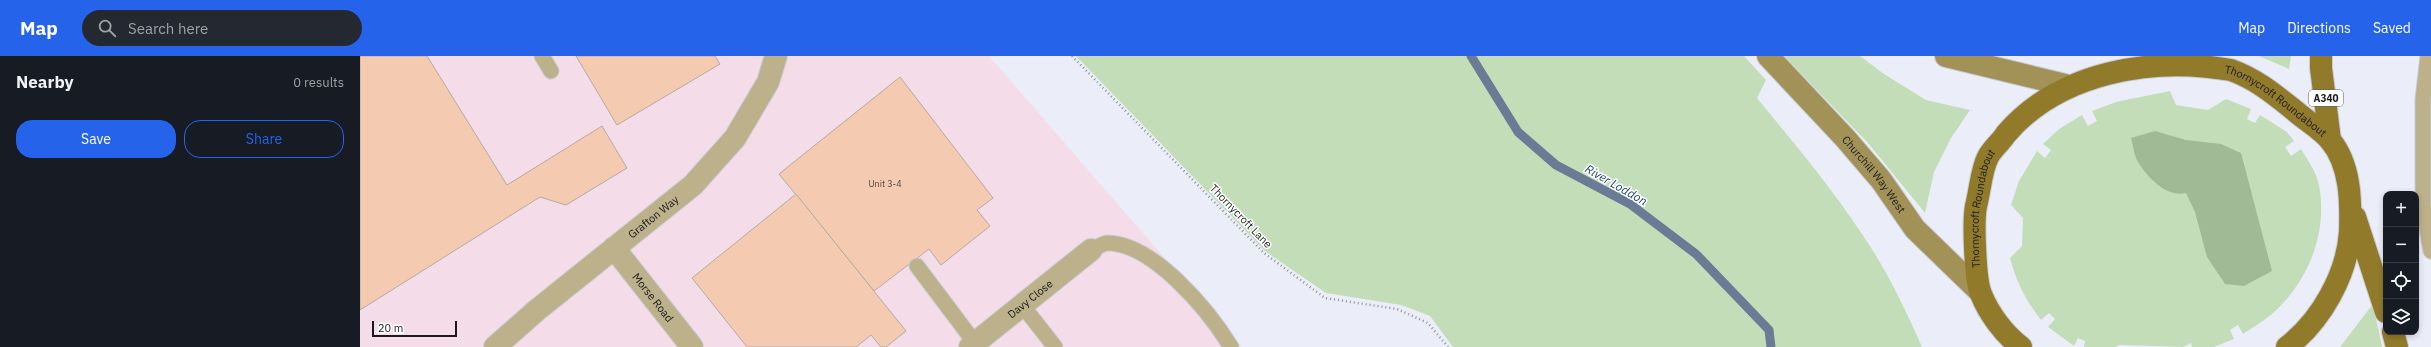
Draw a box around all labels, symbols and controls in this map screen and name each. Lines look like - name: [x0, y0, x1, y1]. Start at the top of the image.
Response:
- search box: [82, 10, 362, 46]
- text: Map: [20, 16, 58, 40]
- icon: search: [96, 17, 118, 39]
- text: Search here: [128, 19, 208, 38]
- text: Map: [2238, 19, 2265, 37]
- text: Directions: [2287, 19, 2351, 37]
- text: Saved: [2373, 19, 2411, 37]
- street label: Thornycroft Roundabout: [2224, 62, 2330, 140]
- text: Nearby: [16, 71, 74, 93]
- text: 0 results: [293, 74, 344, 91]
- road number: A340: [2309, 90, 2343, 106]
- button: Save: [16, 120, 176, 158]
- button: Share: [184, 120, 344, 158]
- street label: Churchill Way West: [1839, 133, 1909, 216]
- street label: Thornycroft Roundabout: [1968, 146, 1998, 268]
- water label: River Loddon: [1582, 161, 1650, 209]
- house number: Unit 3-4: [868, 178, 902, 189]
- street label: Thornycroft Lane: [1207, 181, 1275, 251]
- map controls: [2383, 191, 2419, 335]
- button: +: [2383, 191, 2419, 227]
- street label: Grafton Way: [625, 192, 682, 241]
- button: −: [2383, 227, 2419, 263]
- button: locate: [2383, 263, 2419, 299]
- street label: Morse Road: [629, 270, 677, 325]
- street label: Davy Close: [1005, 276, 1056, 321]
- button: layers: [2383, 299, 2419, 335]
- scale bar: [372, 319, 457, 338]
- text: 20 m: [378, 321, 403, 335]

